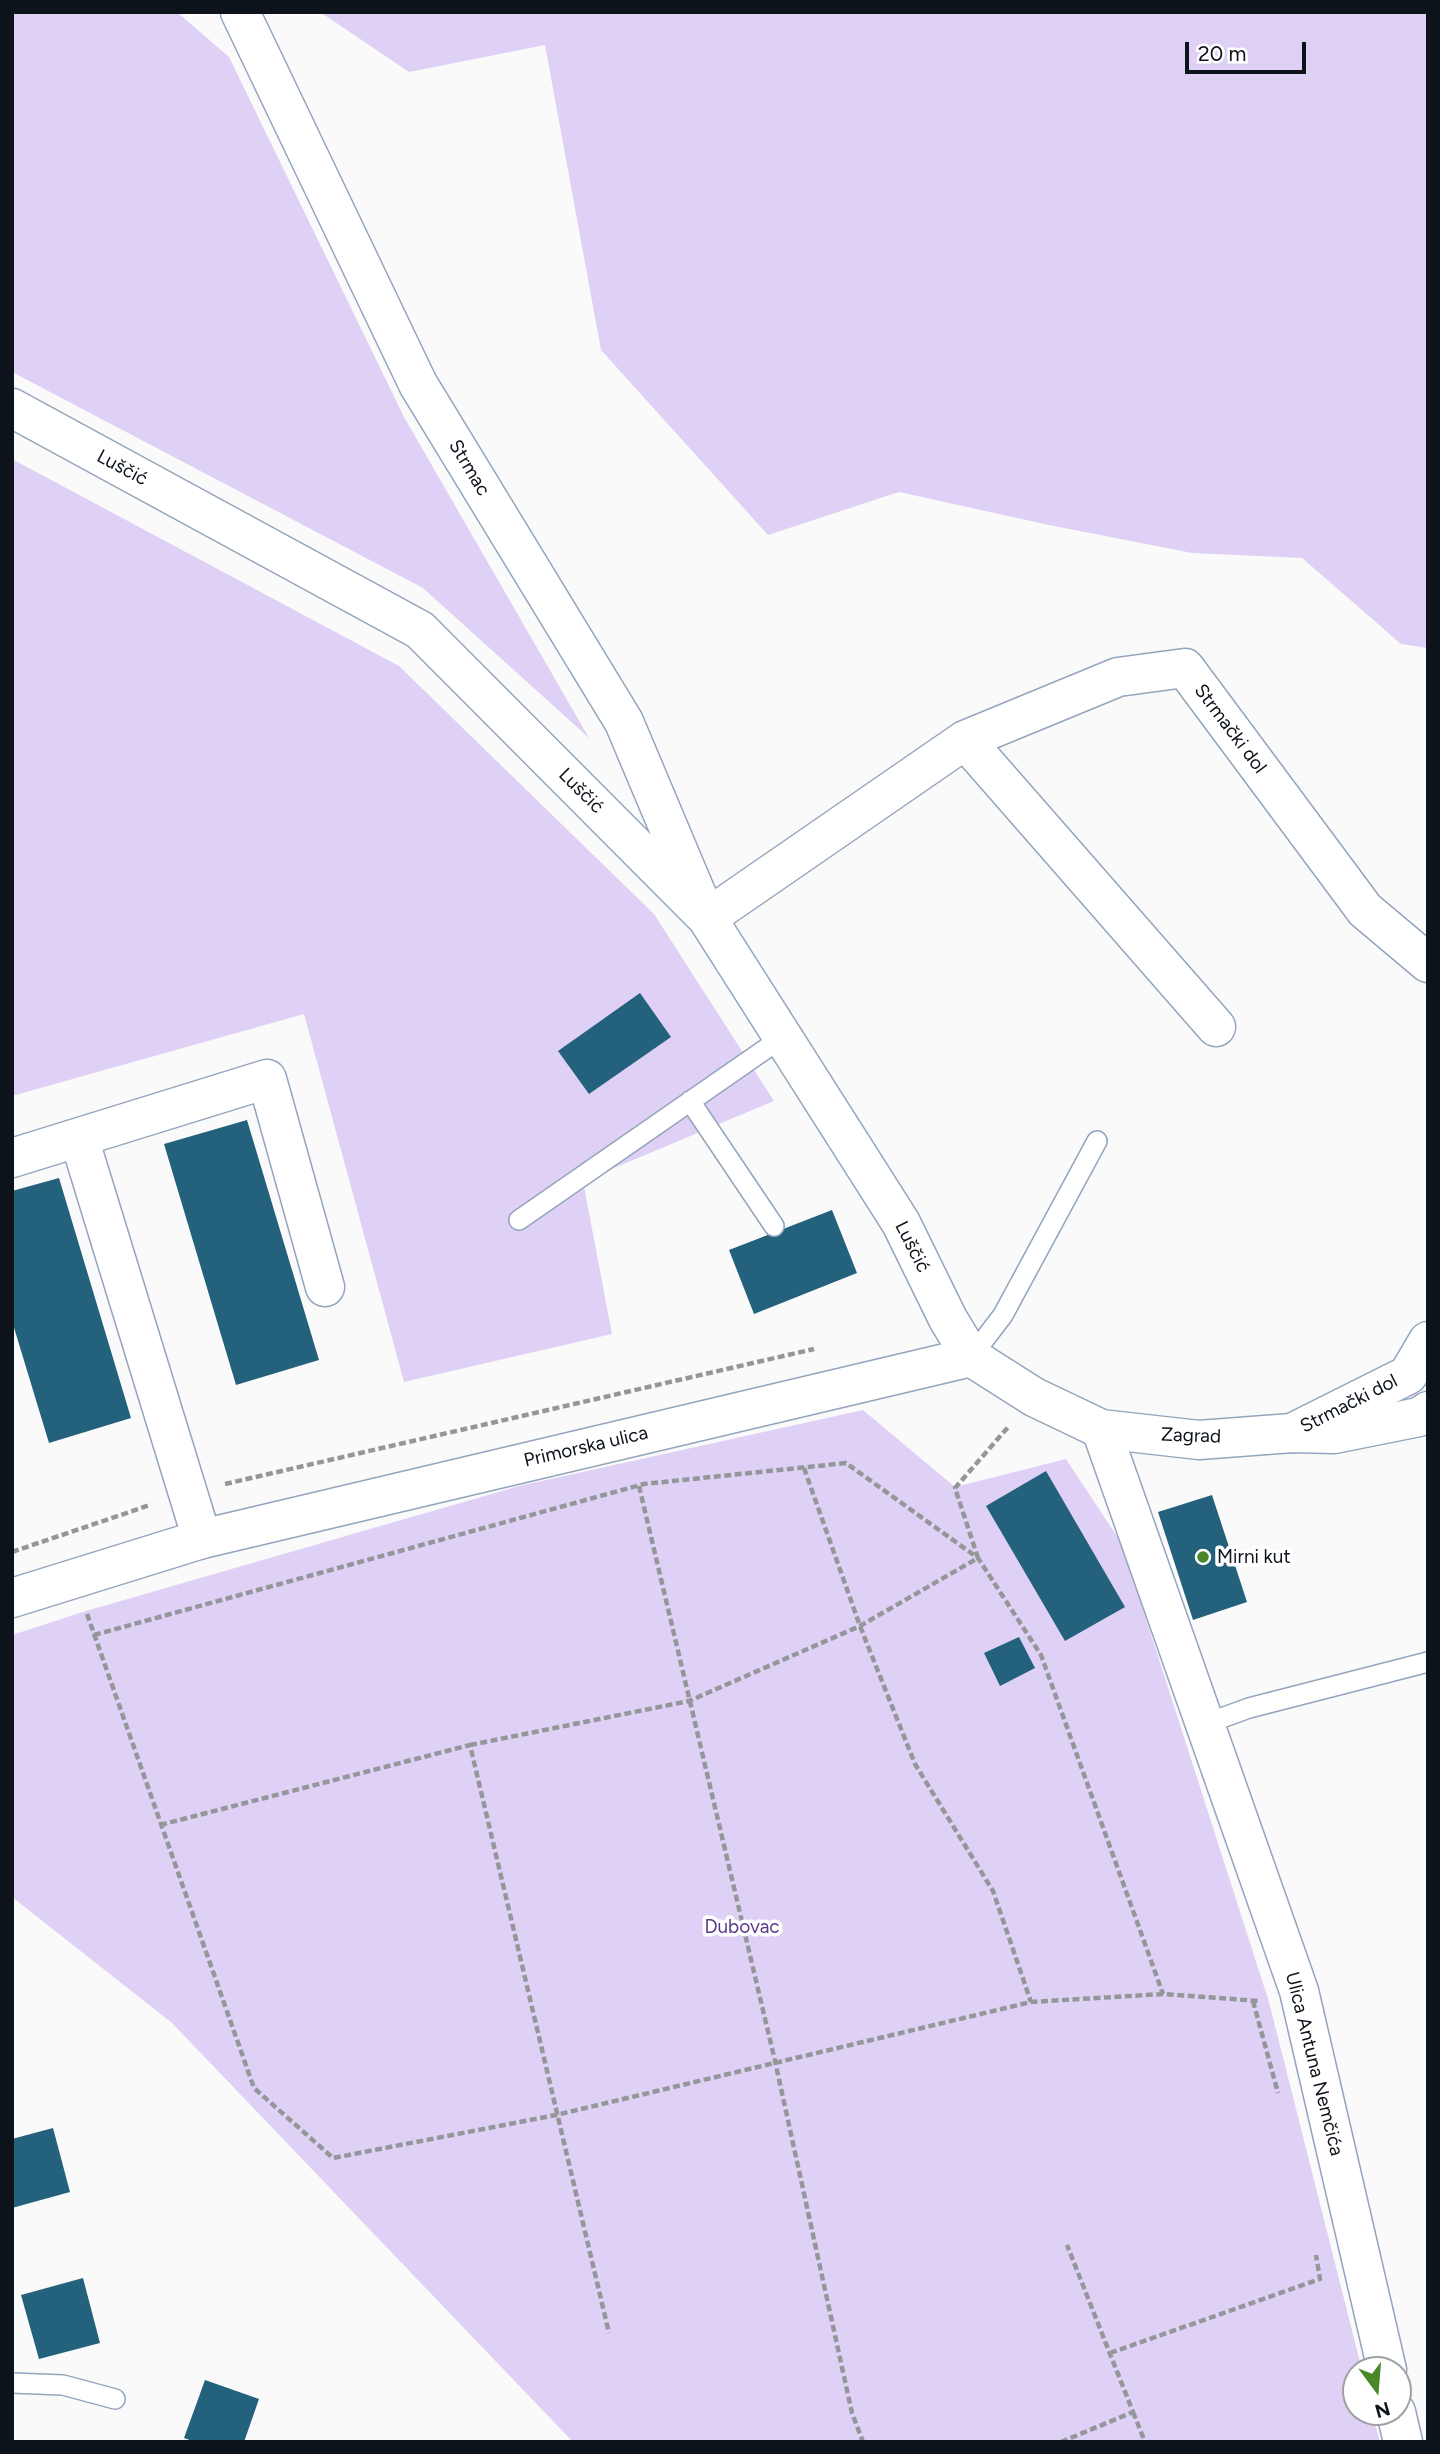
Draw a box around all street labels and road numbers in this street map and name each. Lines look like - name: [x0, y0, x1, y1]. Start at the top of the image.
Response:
- street label: Strmac: [443, 436, 495, 500]
- street label: Luščić: [93, 445, 151, 491]
- street label: Strmački dol: [1189, 680, 1271, 778]
- street label: Luščić: [554, 764, 608, 818]
- street label: Luščić: [889, 1218, 935, 1276]
- street label: Strmački dol: [1297, 1370, 1401, 1438]
- street label: Primorska ulica: [522, 1422, 650, 1472]
- street label: Zagrad: [1160, 1424, 1222, 1448]
- street label: Ulica Antuna Nemčića: [1280, 1970, 1348, 2158]

